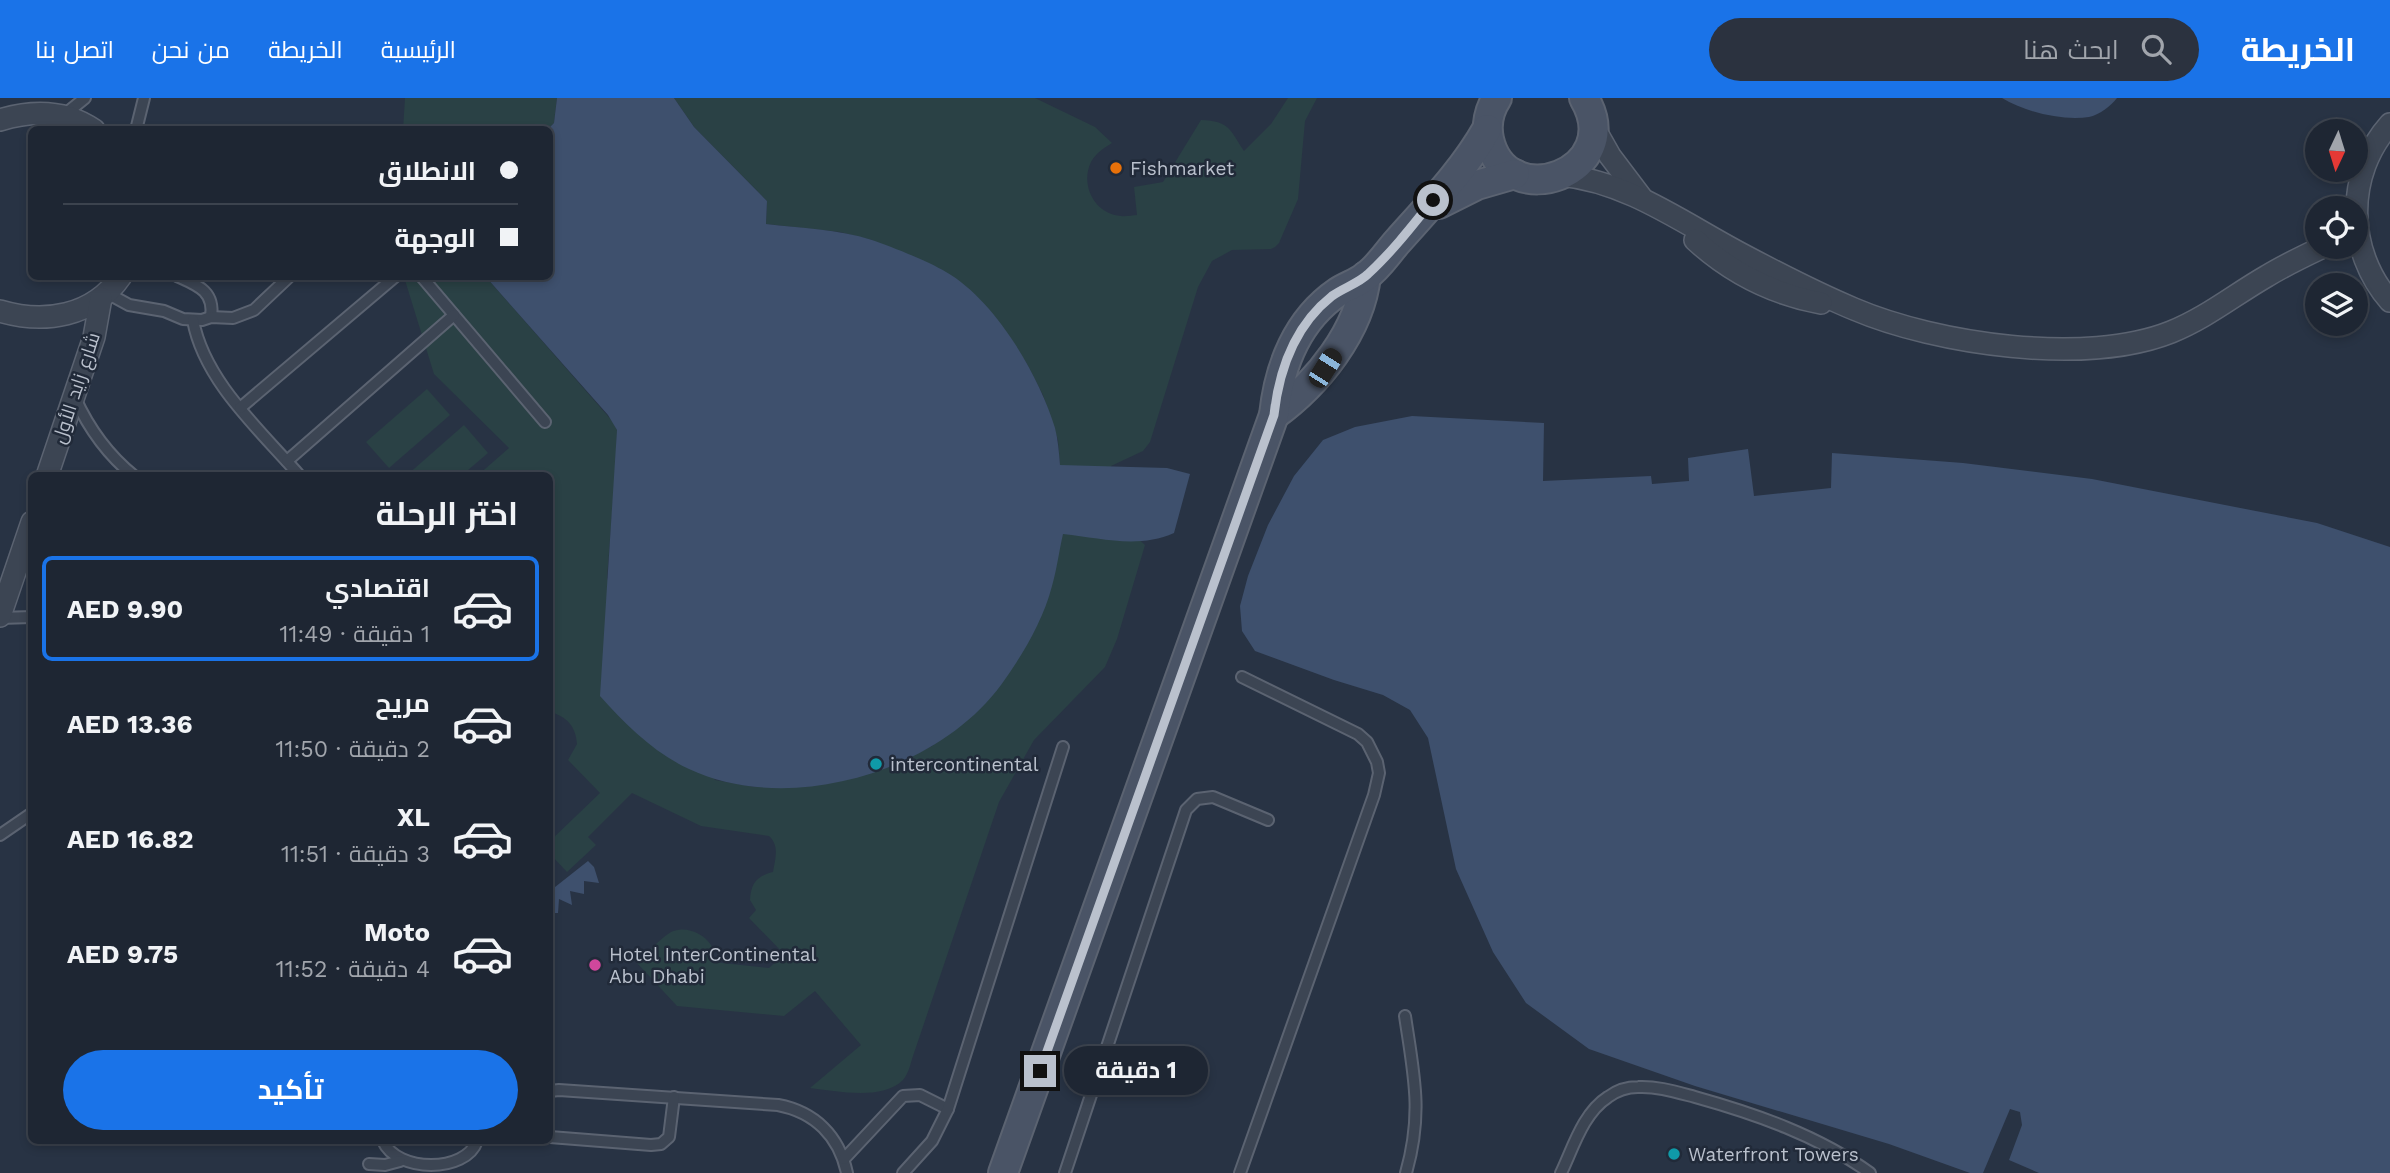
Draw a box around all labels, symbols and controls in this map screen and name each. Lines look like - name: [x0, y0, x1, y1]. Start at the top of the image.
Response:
- search box: [1709, 18, 2199, 81]
- icon: search: [2137, 30, 2175, 68]
- text: الخريطة: [2241, 30, 2355, 69]
- text: ابحث هنا: [2023, 35, 2119, 65]
- text: اتصل بنا: [35, 36, 114, 64]
- text: من نحن: [152, 36, 230, 64]
- text: الخريطة: [268, 36, 343, 64]
- text: الرئيسية: [381, 36, 456, 64]
- north arrow: [2305, 119, 2368, 182]
- map controls: [2305, 119, 2368, 336]
- text: الانطلاق: [378, 156, 476, 186]
- place label: Fishmarket: [1130, 157, 1234, 180]
- marker: Fishmarket: [1108, 160, 1124, 176]
- route start: [1417, 184, 1449, 216]
- button: locate: [2305, 196, 2368, 259]
- text: الوجهة: [395, 223, 476, 253]
- button: layers: [2305, 273, 2368, 336]
- street label: شارع زايد الأول: [47, 330, 107, 447]
- car: [1305, 345, 1346, 391]
- text: اختر الرحلة: [376, 495, 518, 533]
- text: اقتصادي: [325, 573, 430, 603]
- icon: car: [451, 577, 514, 640]
- text: AED 9.90: [67, 594, 183, 624]
- text: 1 دقيقة · 11:49: [279, 621, 430, 648]
- text: مريح: [375, 688, 430, 718]
- icon: car: [451, 692, 514, 755]
- text: AED 13.36: [67, 709, 193, 739]
- text: 2 دقيقة · 11:50: [276, 736, 430, 763]
- place label: intercontinental: [890, 753, 1039, 776]
- marker: intercontinental: [868, 756, 884, 772]
- text: XL: [397, 802, 430, 832]
- icon: car: [451, 807, 514, 870]
- text: AED 16.82: [67, 824, 193, 854]
- text: 3 دقيقة · 11:51: [281, 841, 430, 868]
- text: Moto: [364, 917, 430, 947]
- icon: car: [451, 922, 514, 985]
- text: AED 9.75: [67, 939, 178, 969]
- place label: Hotel InterContinental Abu Dhabi: [609, 943, 817, 988]
- text: 4 دقيقة · 11:52: [276, 956, 430, 983]
- marker: Hotel InterContinental Abu Dhabi: [587, 957, 603, 973]
- callout: 1 دقيقة: [1064, 1046, 1208, 1096]
- button: تأكيد: [63, 1050, 518, 1130]
- route end: [1024, 1055, 1056, 1087]
- text: 1 دقيقة: [1095, 1057, 1177, 1084]
- place label: Waterfront Towers: [1688, 1143, 1859, 1166]
- marker: Waterfront Towers: [1666, 1146, 1682, 1162]

